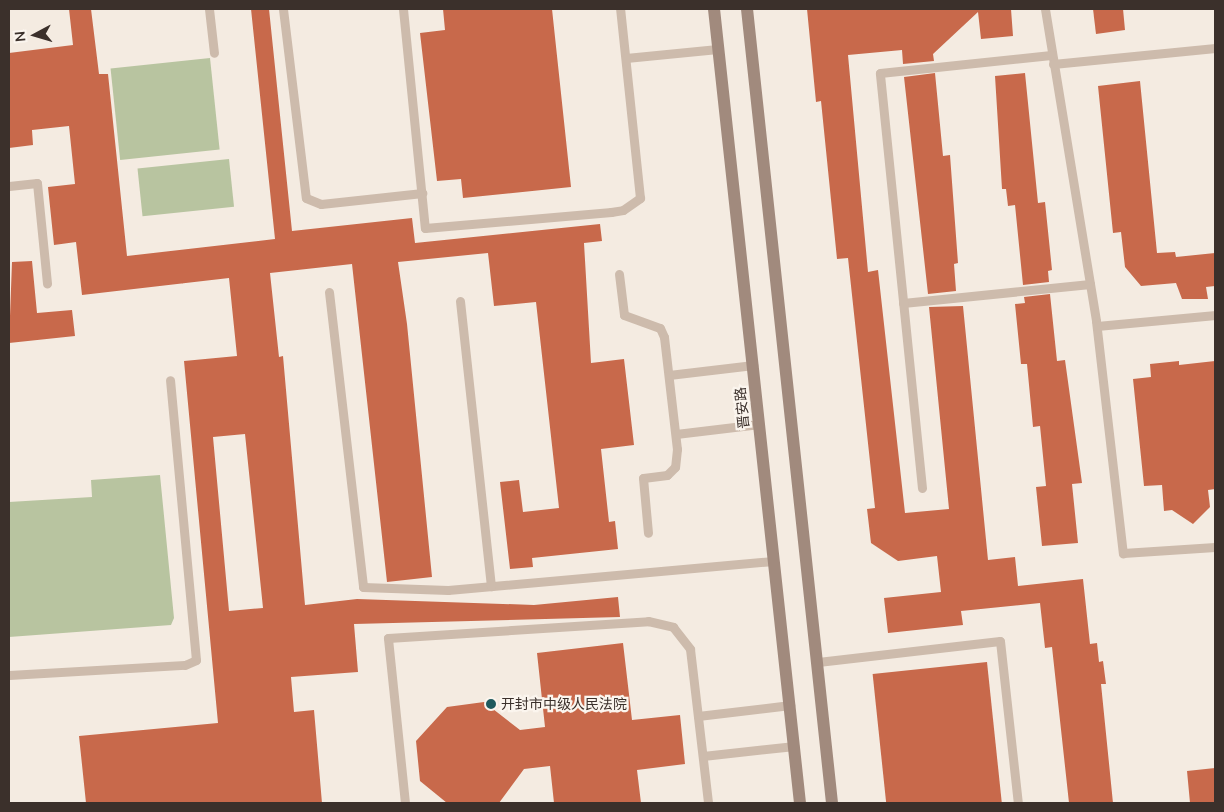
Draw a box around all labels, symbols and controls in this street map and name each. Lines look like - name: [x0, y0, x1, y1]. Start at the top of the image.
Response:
- north arrow: [10, 10, 60, 60]
- text: N: [11, 30, 30, 43]
- street label: 晋安路: [731, 386, 753, 430]
- place label: 开封市中级人民法院: [501, 696, 627, 712]
- marker: 开封市中级人民法院: [485, 698, 497, 710]

